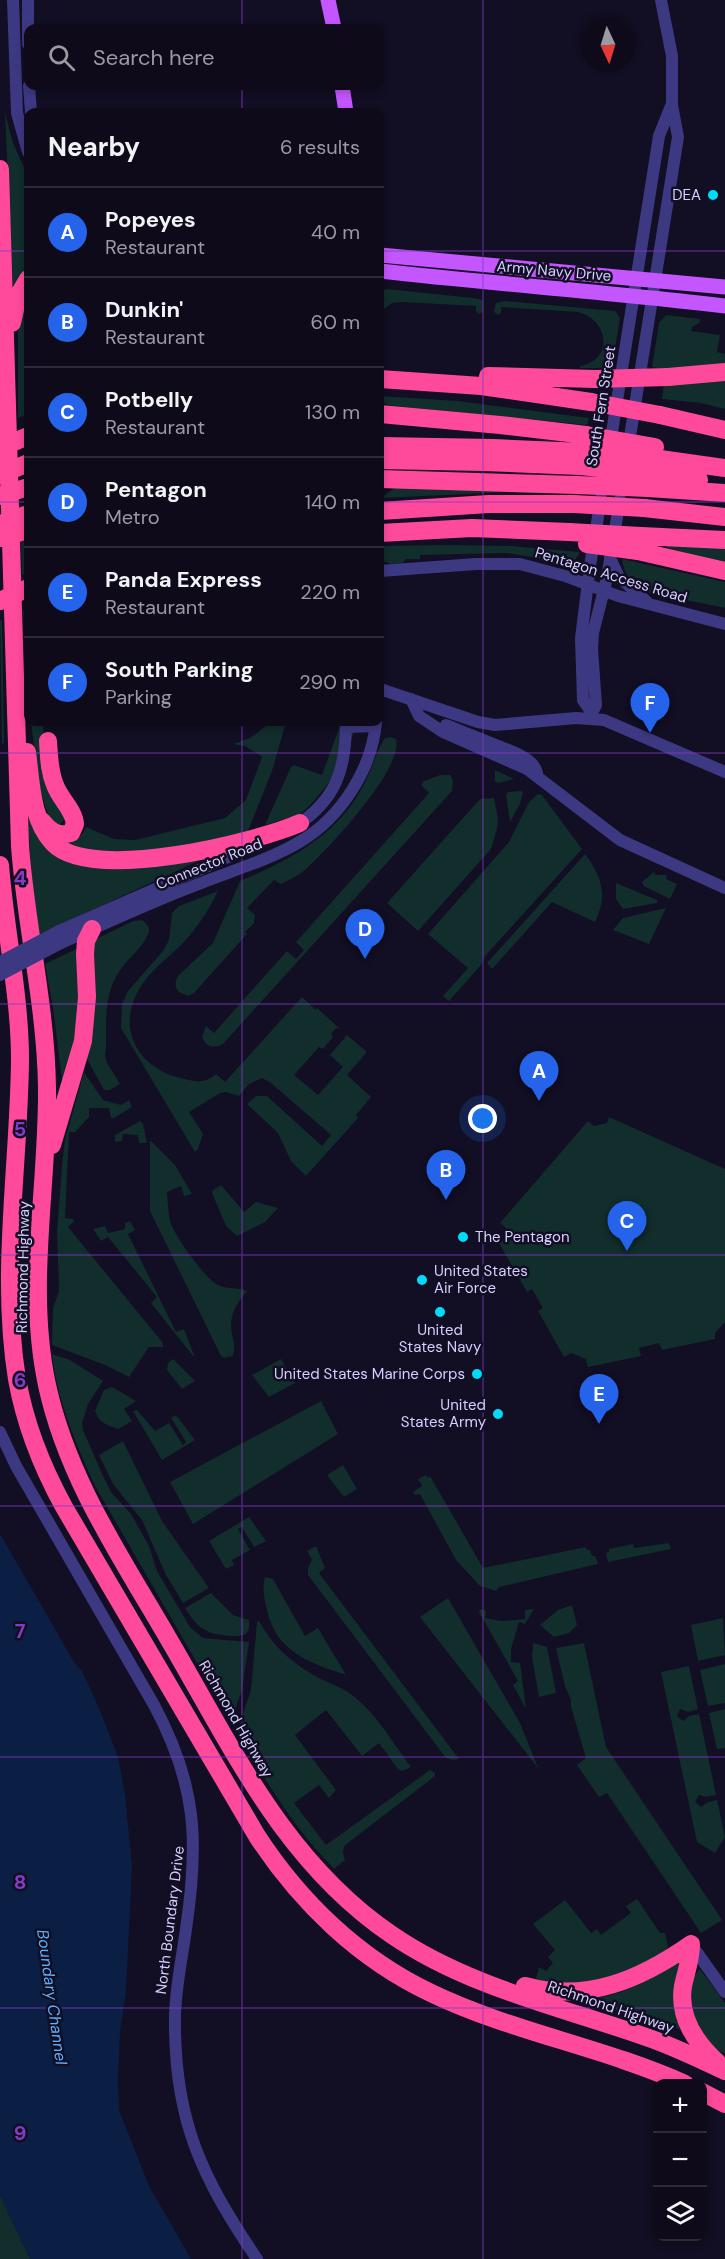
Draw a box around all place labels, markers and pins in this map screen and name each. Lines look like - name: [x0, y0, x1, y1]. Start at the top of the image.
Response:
- place label: DEA: [672, 185, 701, 205]
- marker: DEA: [706, 188, 720, 202]
- pin: F: [630, 684, 670, 733]
- pin: D: [346, 910, 385, 959]
- pin: A: [520, 1052, 558, 1101]
- pin: B: [426, 1150, 466, 1200]
- pin: C: [608, 1202, 646, 1251]
- place label: The Pentagon: [475, 1227, 570, 1247]
- marker: The Pentagon: [456, 1230, 470, 1244]
- place label: United States Air Force: [434, 1261, 528, 1298]
- marker: United States Air Force: [415, 1273, 429, 1287]
- marker: United States Navy: [433, 1305, 447, 1319]
- place label: United States Navy: [399, 1320, 482, 1357]
- place label: United States Marine Corps: [274, 1364, 465, 1384]
- marker: United States Marine Corps: [470, 1367, 484, 1381]
- pin: E: [580, 1374, 618, 1424]
- place label: United States Army: [401, 1395, 487, 1432]
- marker: United States Army: [491, 1407, 505, 1421]

